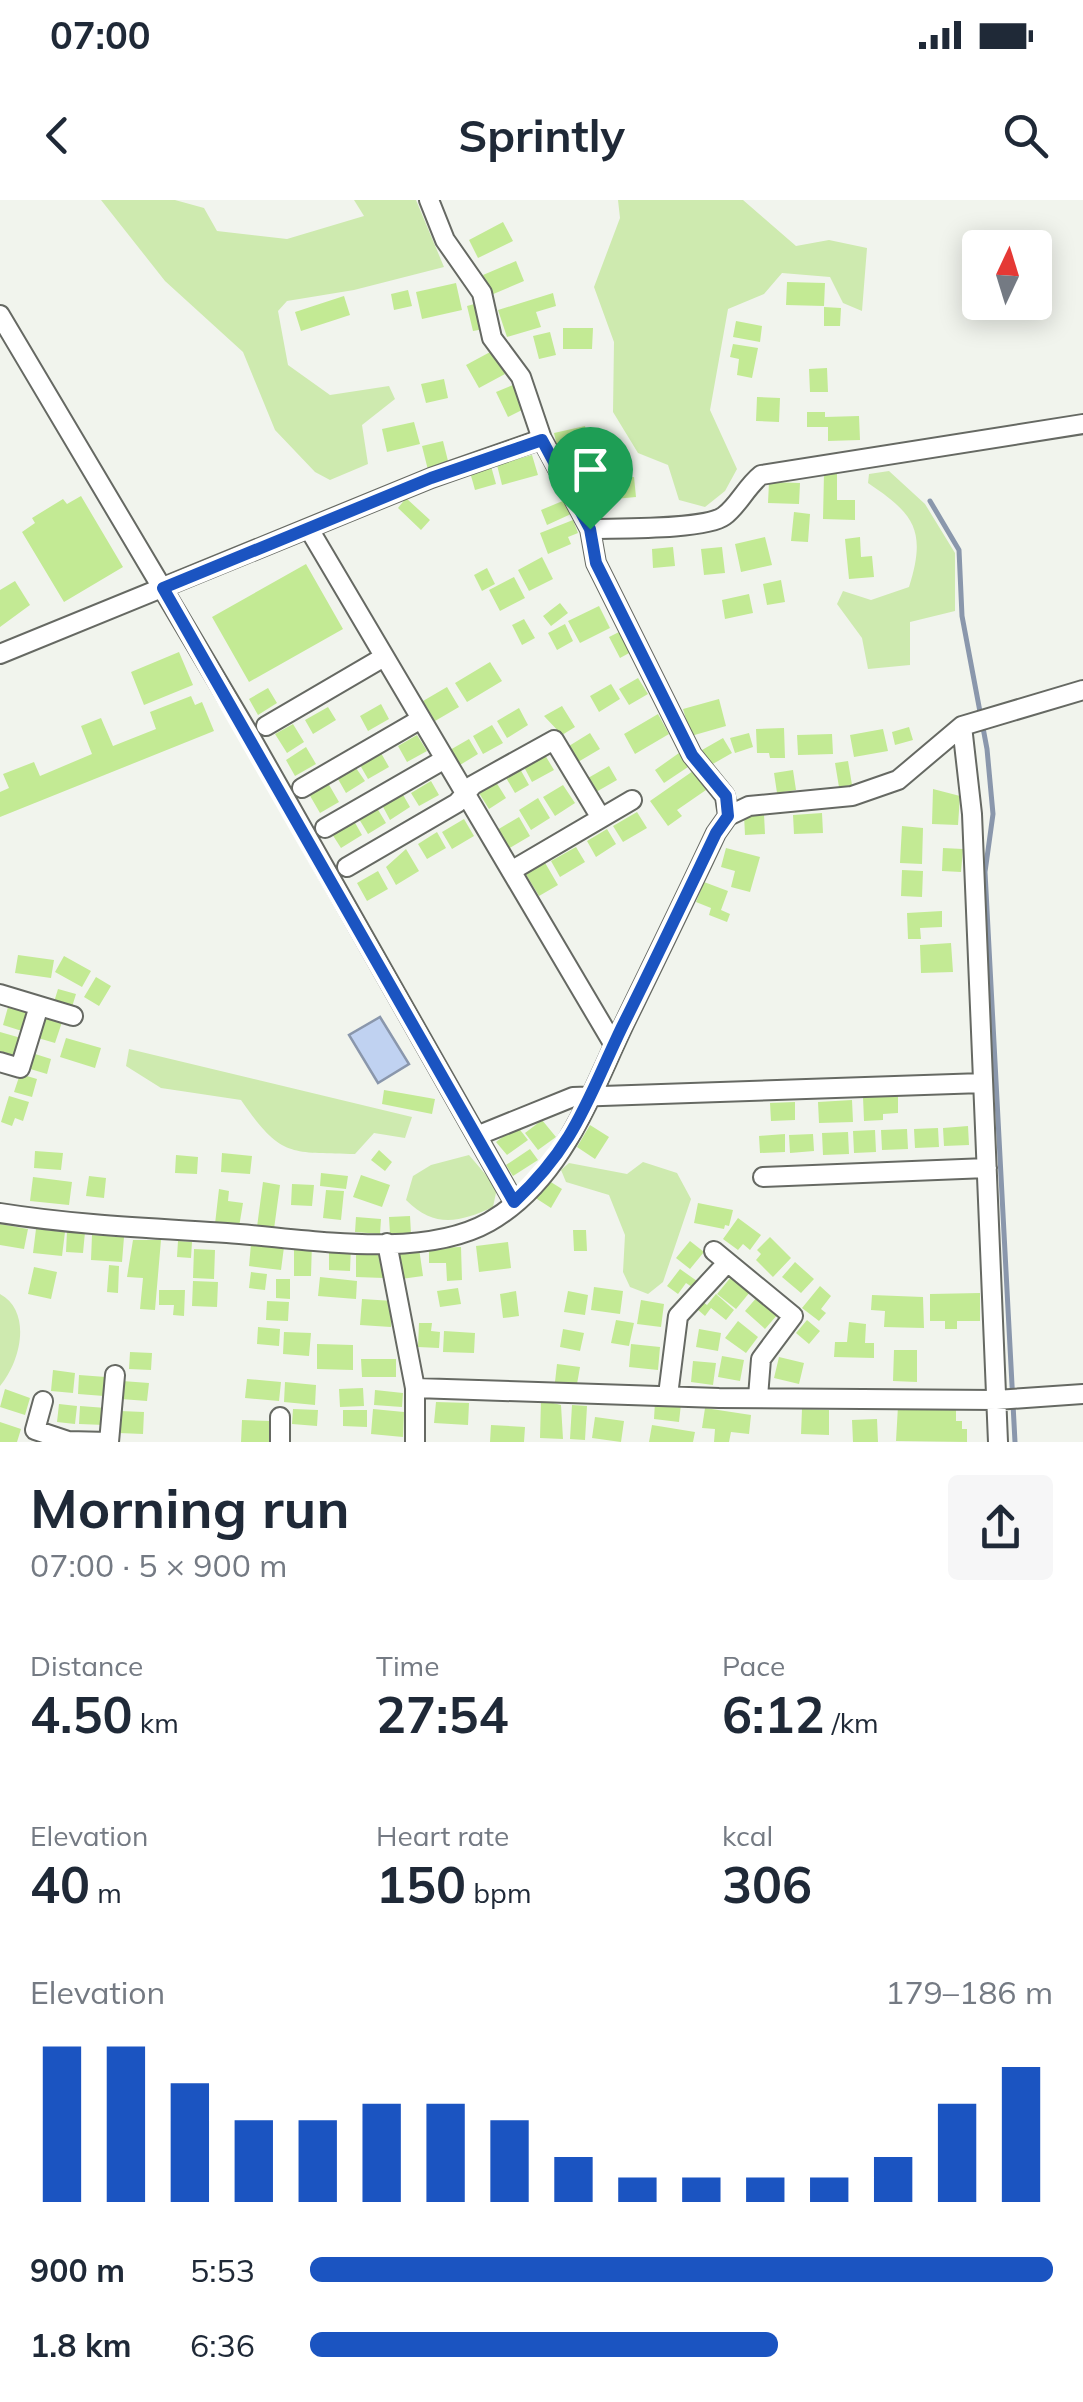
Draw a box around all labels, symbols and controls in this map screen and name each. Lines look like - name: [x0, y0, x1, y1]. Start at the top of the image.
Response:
- text: 07:00: [50, 11, 151, 59]
- text: Sprintly: [458, 107, 625, 163]
- icon: back: [30, 108, 85, 163]
- icon: search: [998, 108, 1053, 163]
- north arrow: [962, 230, 1052, 320]
- map controls: [962, 230, 1052, 320]
- pin: [548, 427, 633, 530]
- icon: arrive: [563, 442, 618, 497]
- text: Morning run: [30, 1473, 350, 1542]
- button: share: [948, 1475, 1053, 1580]
- text: 07:00 · 5 × 900 m: [30, 1545, 287, 1585]
- text: Distance: [30, 1648, 143, 1683]
- text: Time: [376, 1648, 439, 1683]
- text: Pace: [722, 1648, 785, 1683]
- text: 4.50: [30, 1683, 132, 1746]
- text: 27:54: [376, 1683, 508, 1746]
- text: 6:12: [722, 1683, 824, 1746]
- text: km: [132, 1705, 179, 1740]
- text: /km: [824, 1705, 879, 1740]
- text: Elevation: [30, 1818, 148, 1853]
- text: Heart rate: [376, 1818, 509, 1853]
- text: kcal: [722, 1818, 773, 1853]
- text: 40: [30, 1853, 90, 1916]
- text: 150: [376, 1853, 466, 1916]
- text: 306: [722, 1853, 812, 1916]
- text: m: [90, 1875, 122, 1910]
- text: bpm: [466, 1875, 532, 1910]
- text: Elevation: [30, 1972, 165, 2012]
- text: 179–186 m: [885, 1972, 1053, 2012]
- text: 900 m: [30, 2250, 125, 2290]
- text: 5:53: [190, 2250, 255, 2290]
- text: 1.8 km: [30, 2325, 132, 2365]
- text: 6:36: [190, 2325, 255, 2365]

